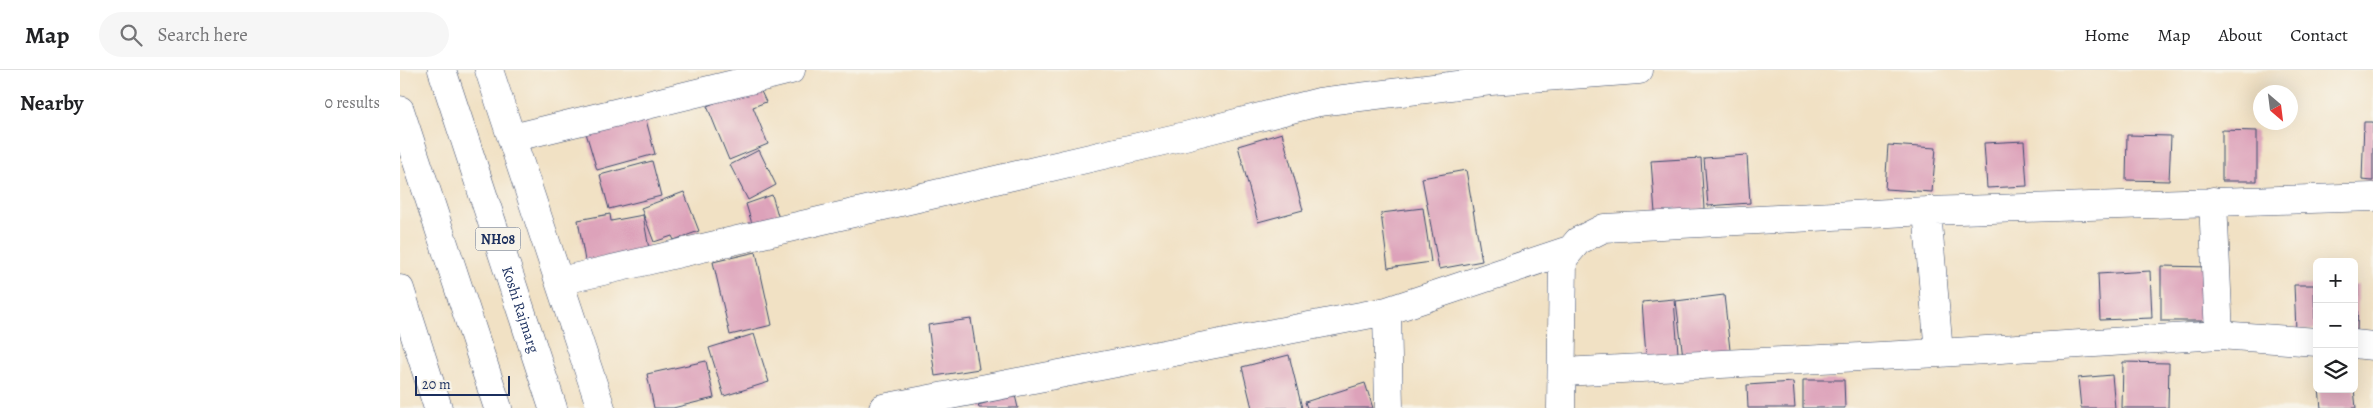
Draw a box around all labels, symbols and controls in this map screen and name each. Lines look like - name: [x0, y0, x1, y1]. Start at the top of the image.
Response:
- search box: [99, 12, 449, 57]
- text: Map: [25, 19, 69, 51]
- icon: search: [117, 21, 145, 49]
- text: Search here: [157, 22, 248, 48]
- text: Home: [2084, 23, 2129, 47]
- text: Map: [2157, 23, 2190, 47]
- text: About: [2218, 23, 2262, 47]
- text: Contact: [2290, 23, 2348, 47]
- north arrow: [2253, 85, 2298, 130]
- text: Nearby: [20, 89, 83, 117]
- text: 0 results: [324, 92, 380, 114]
- road number: NH08: [476, 227, 520, 250]
- map controls: [2313, 258, 2358, 393]
- button: +: [2313, 258, 2358, 303]
- street label: Koshi Rajmarg: [497, 263, 544, 356]
- button: −: [2313, 303, 2358, 348]
- button: layers: [2313, 348, 2358, 393]
- scale bar: [415, 373, 510, 396]
- text: 20 m: [422, 375, 451, 394]

